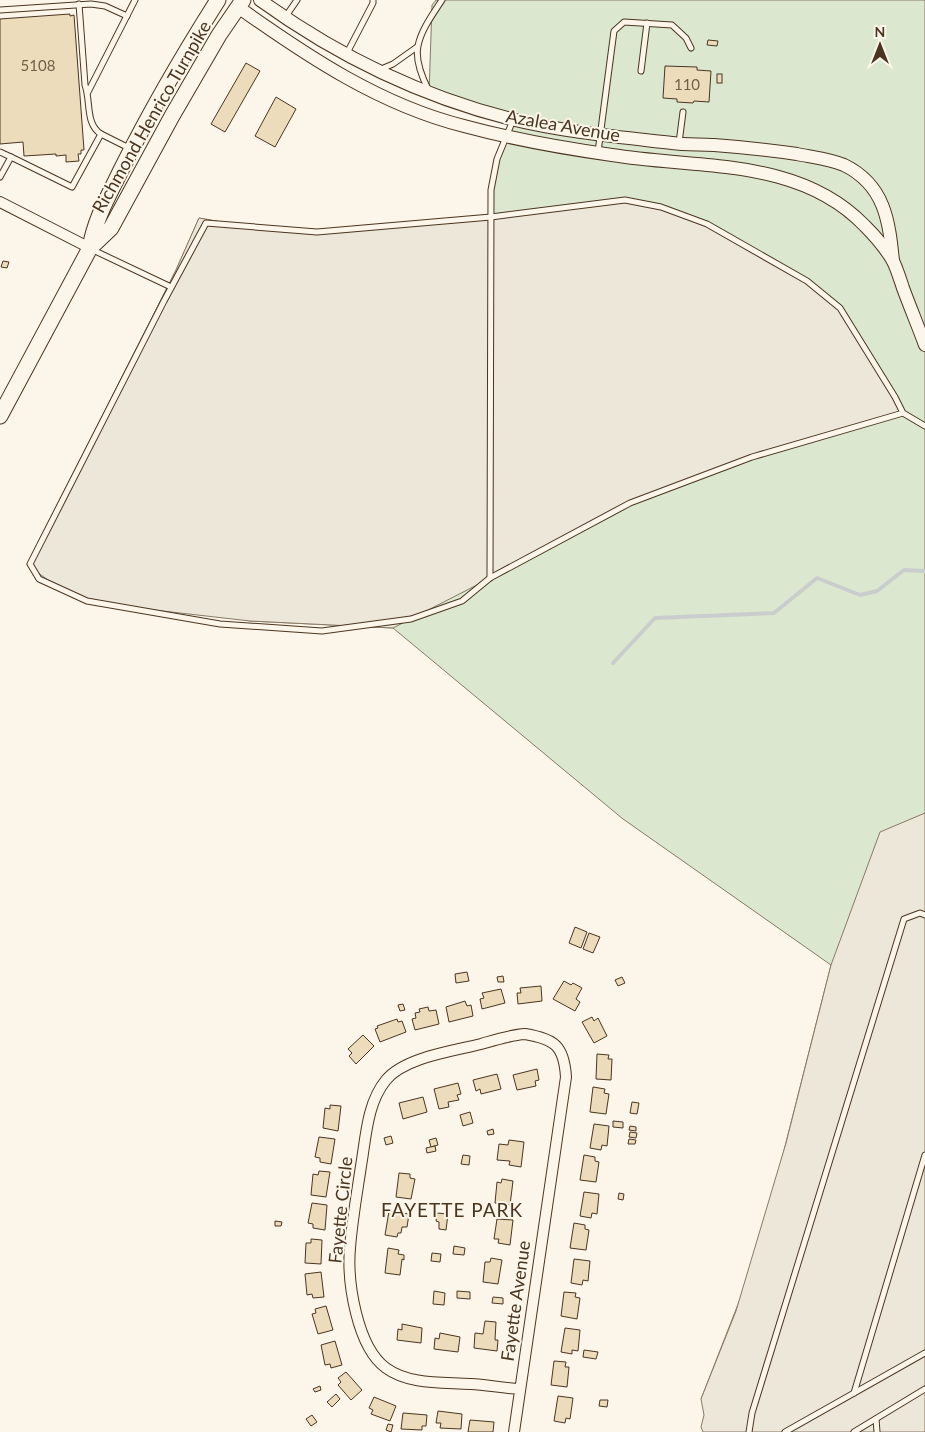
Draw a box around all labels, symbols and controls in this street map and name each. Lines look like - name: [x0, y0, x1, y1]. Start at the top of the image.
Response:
- street label: Richmond Henrico Turnpike: [87, 16, 215, 217]
- north arrow: [855, 20, 905, 70]
- text: N: [875, 23, 885, 40]
- house number: 5108: [21, 56, 55, 74]
- house number: 110: [674, 75, 700, 93]
- street label: Azalea Avenue: [504, 104, 622, 146]
- street label: Fayette Circle: [323, 1155, 357, 1264]
- district label: FAYETTE PARK: [381, 1198, 523, 1221]
- street label: Fayette Avenue: [496, 1239, 534, 1363]

